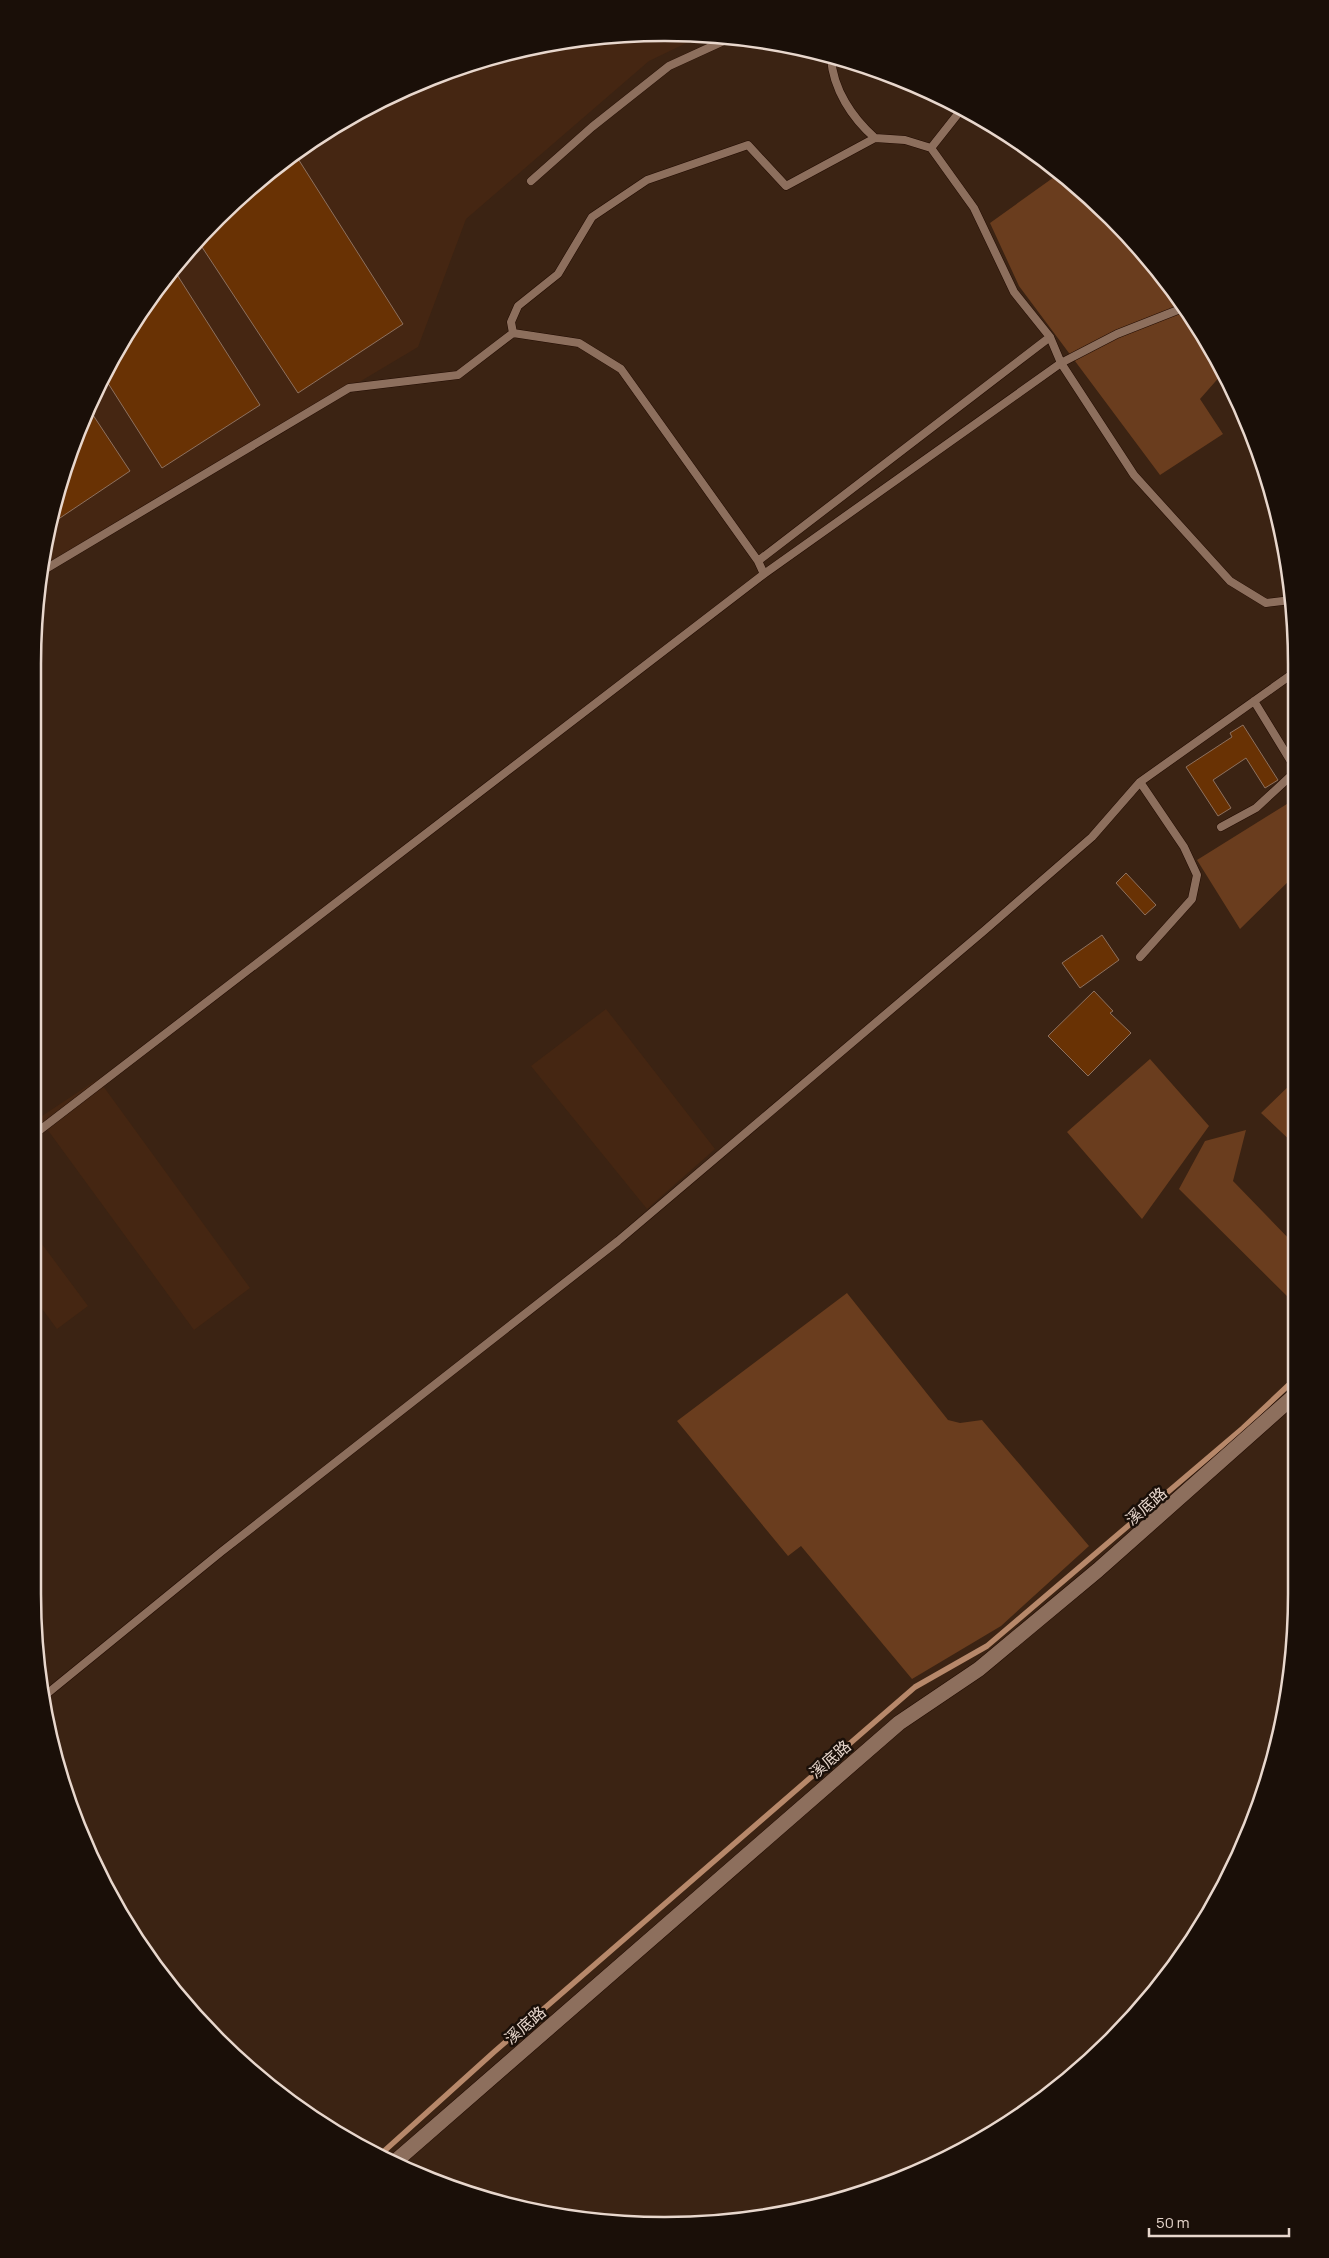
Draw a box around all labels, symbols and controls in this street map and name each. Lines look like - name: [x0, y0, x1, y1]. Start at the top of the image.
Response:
- street label: 溪底路: [1121, 1482, 1171, 1530]
- street label: 溪底路: [805, 1735, 855, 1783]
- street label: 溪底路: [500, 2001, 550, 2049]
- scale bar: [1149, 2206, 1289, 2238]
- text: 50 m: [1156, 2212, 1190, 2233]

